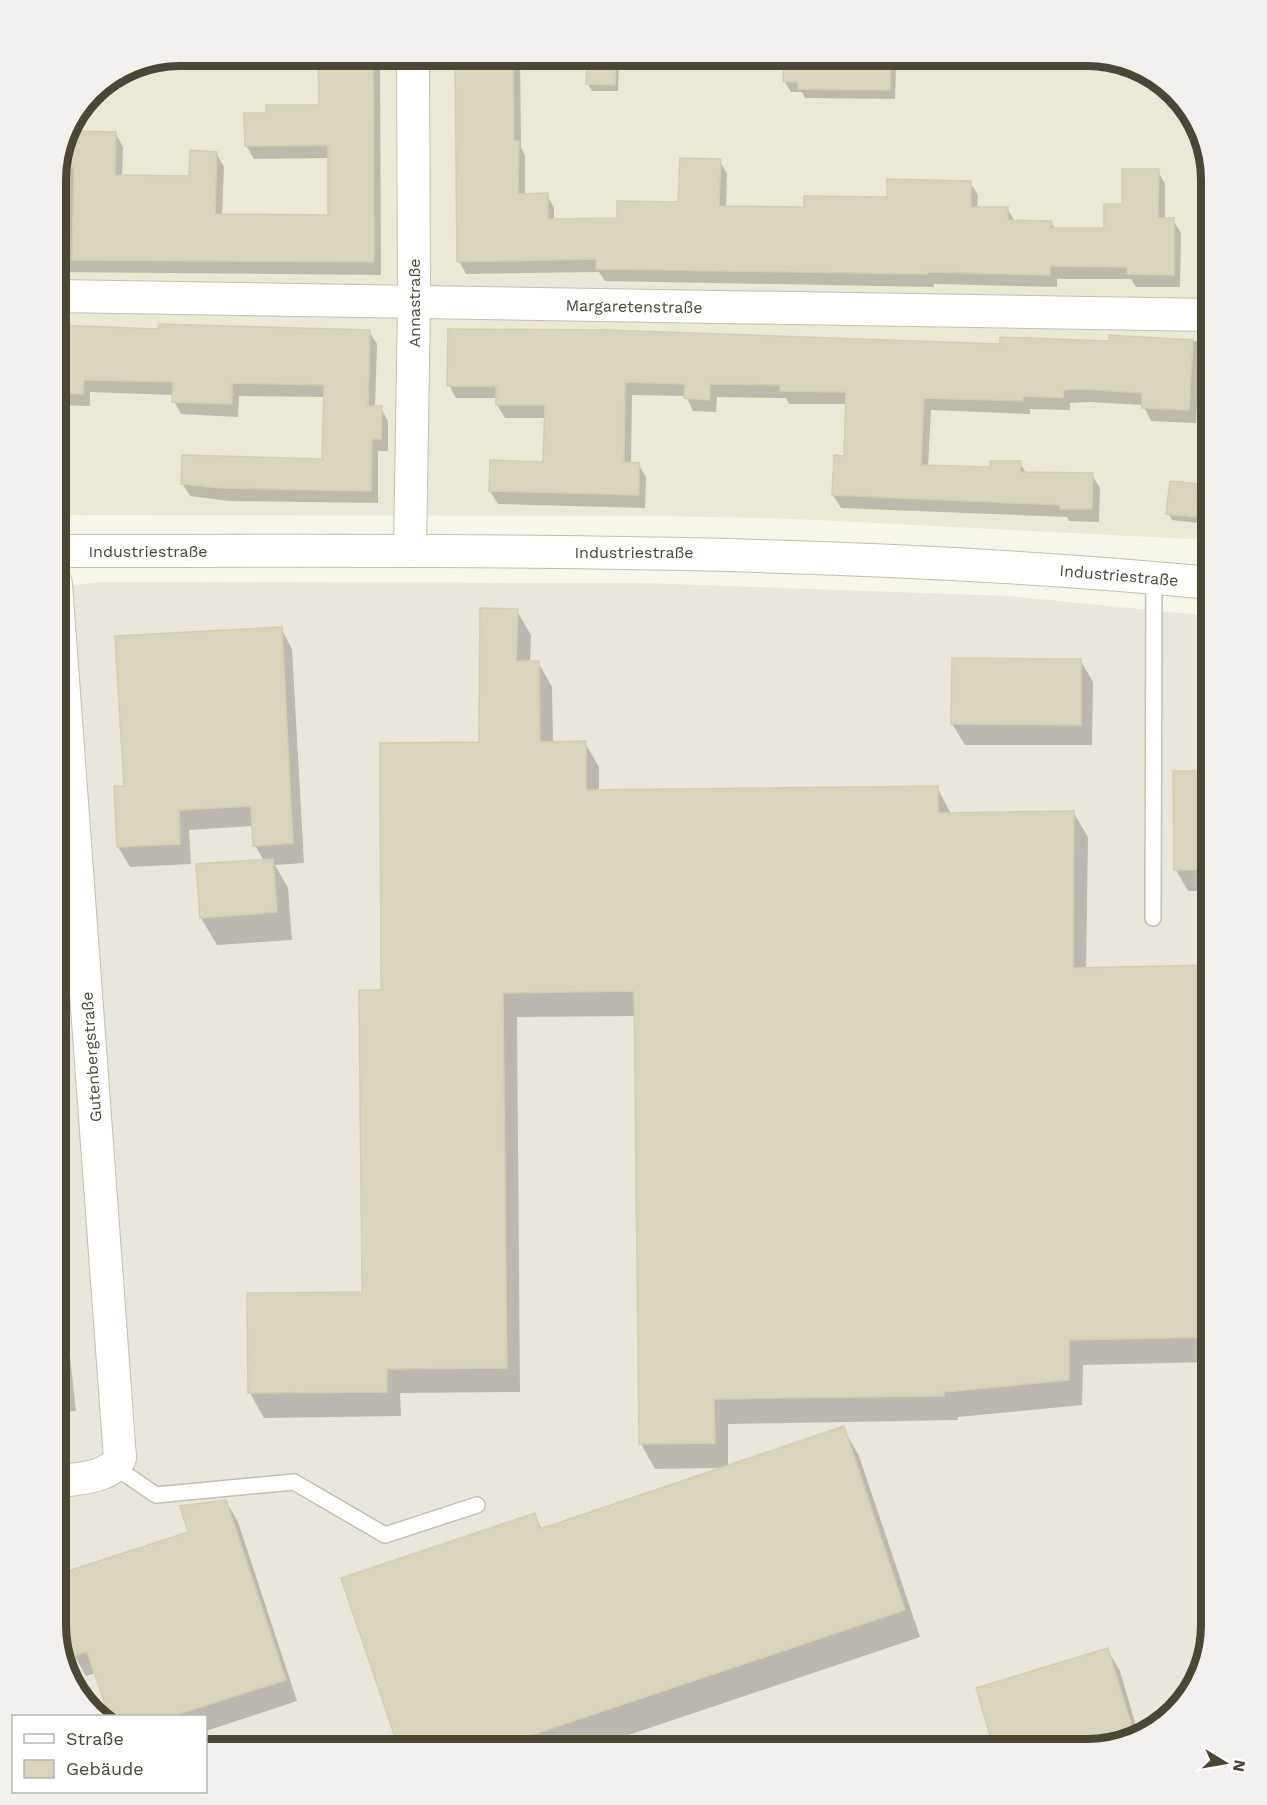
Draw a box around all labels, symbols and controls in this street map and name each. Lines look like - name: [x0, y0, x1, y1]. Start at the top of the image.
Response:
- street label: Annastraße: [405, 258, 424, 348]
- street label: Margaretenstraße: [565, 296, 703, 317]
- street label: Industriestraße: [88, 542, 208, 561]
- street label: Industriestraße: [574, 543, 694, 562]
- street label: Industriestraße: [1059, 561, 1179, 590]
- street label: Gutenbergstraße: [77, 991, 106, 1123]
- legend: [12, 1715, 207, 1793]
- text: Straße: [66, 1728, 124, 1749]
- north arrow: [1195, 1733, 1255, 1793]
- text: Gebäude: [66, 1758, 144, 1779]
- text: N: [1229, 1758, 1250, 1773]

